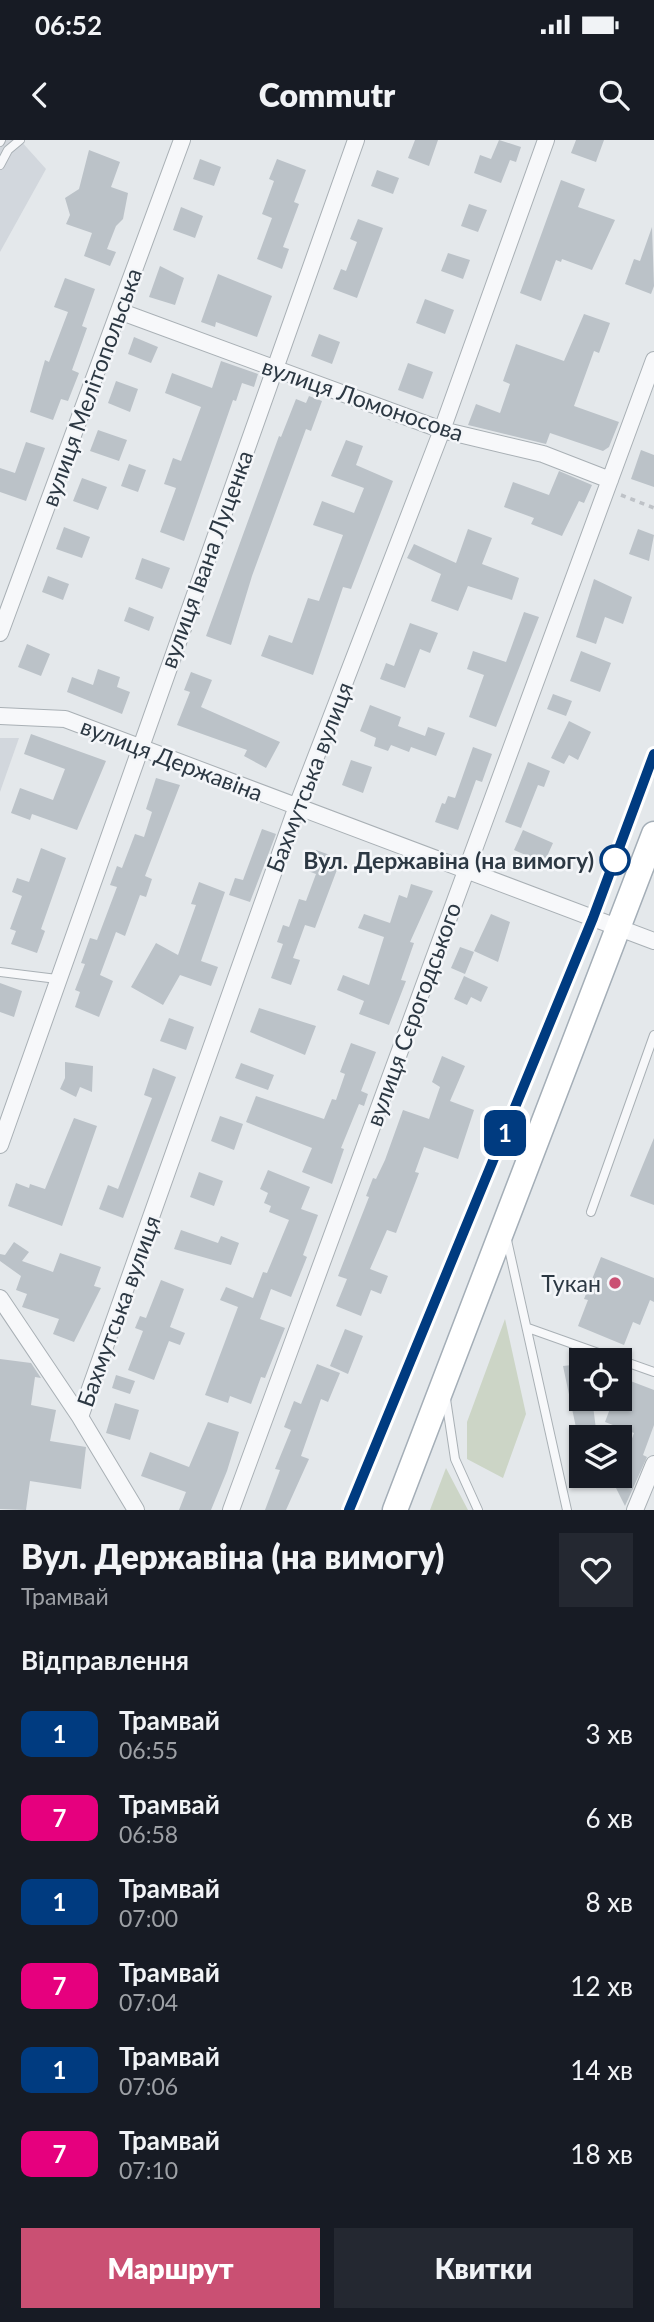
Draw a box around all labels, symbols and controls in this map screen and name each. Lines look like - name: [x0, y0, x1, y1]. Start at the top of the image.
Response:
- text: 06:52: [35, 9, 102, 41]
- text: Commutr: [259, 75, 395, 114]
- icon: back: [21, 76, 59, 114]
- icon: search: [595, 76, 633, 114]
- street label: вулиця Мелітопольська: [35, 264, 147, 510]
- street label: вулиця Ломоносова: [259, 351, 467, 447]
- street label: вулиця Івана Луценка: [154, 446, 258, 672]
- street label: Бахмутська вулиця: [260, 678, 358, 876]
- street label: вулиця Державіна: [77, 711, 267, 807]
- marker: Вул. Державіна (на вимогу): [600, 845, 630, 875]
- place label: Вул. Державіна (на вимогу): [303, 846, 594, 874]
- street label: вулиця Сєрогодського: [359, 898, 467, 1130]
- line badge: 1: [482, 1110, 528, 1156]
- text: 1: [498, 1118, 512, 1147]
- street label: Бахмутська вулиця: [70, 1212, 166, 1410]
- place label: Тукан: [541, 1269, 601, 1297]
- marker: Тукан: [607, 1275, 623, 1291]
- map controls: [569, 1348, 632, 1488]
- button: locate: [569, 1348, 632, 1411]
- button: layers: [569, 1425, 632, 1488]
- button: heart: [559, 1533, 633, 1607]
- text: Вул. Державіна (на вимогу): [21, 1536, 444, 1576]
- text: Трамвай: [21, 1582, 109, 1610]
- text: Відправлення: [21, 1644, 189, 1676]
- text: Трамвай: [119, 1704, 220, 1736]
- text: 3 хв: [585, 1718, 633, 1750]
- text: 1: [53, 1719, 66, 1748]
- text: 06:55: [119, 1736, 178, 1764]
- text: Трамвай: [119, 1788, 220, 1820]
- text: 6 хв: [585, 1802, 633, 1834]
- text: 7: [53, 1803, 66, 1832]
- text: 06:58: [119, 1820, 178, 1848]
- text: Трамвай: [119, 1872, 220, 1904]
- text: 8 хв: [585, 1886, 633, 1918]
- text: 1: [53, 1887, 66, 1916]
- text: 07:00: [119, 1904, 178, 1932]
- text: Трамвай: [119, 1956, 220, 1988]
- text: 12 хв: [570, 1970, 633, 2002]
- text: 7: [53, 1971, 66, 2000]
- text: 07:04: [119, 1988, 178, 2016]
- text: Трамвай: [119, 2040, 220, 2072]
- text: 14 хв: [570, 2054, 633, 2086]
- text: 1: [53, 2055, 66, 2084]
- text: 07:06: [119, 2072, 178, 2100]
- text: Трамвай: [119, 2124, 220, 2156]
- text: 18 хв: [570, 2138, 633, 2170]
- text: 7: [53, 2139, 66, 2168]
- text: 07:10: [119, 2156, 178, 2184]
- button: Маршрут: [21, 2228, 320, 2308]
- button: Квитки: [334, 2228, 633, 2308]

